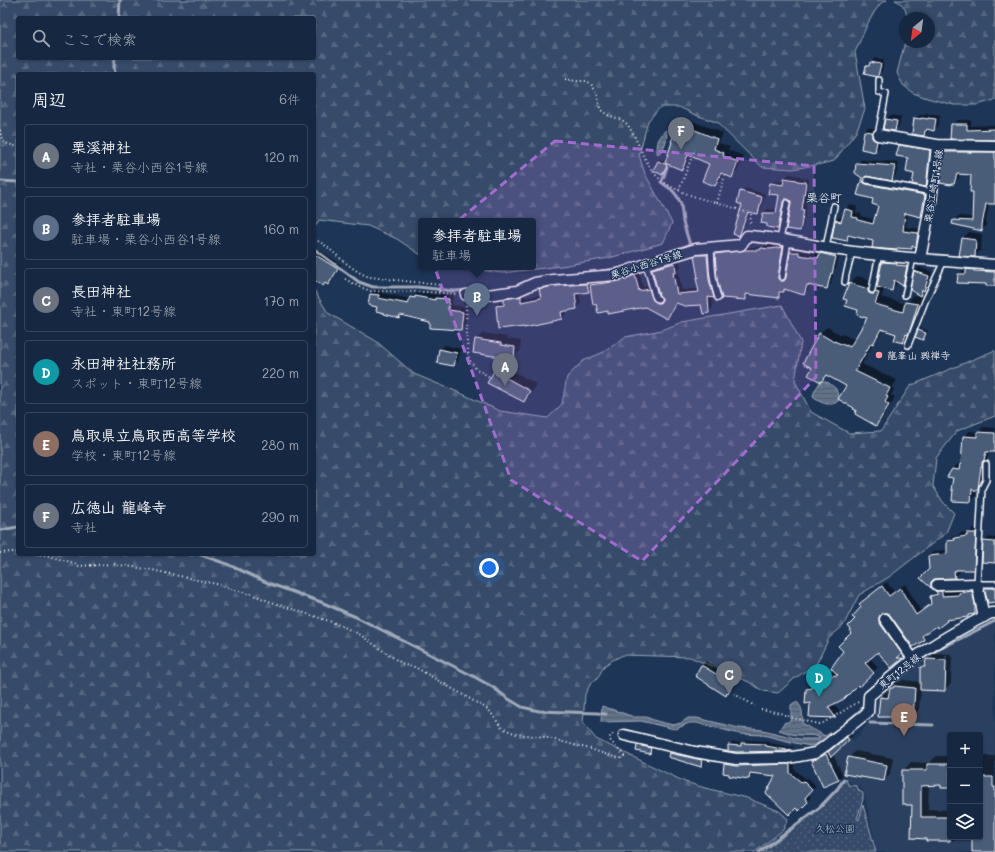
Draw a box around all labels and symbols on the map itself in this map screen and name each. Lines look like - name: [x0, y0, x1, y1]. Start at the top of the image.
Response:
- north arrow: [899, 12, 935, 48]
- pin: F: [668, 117, 694, 150]
- street label: 栗谷江崎町1号線: [920, 148, 946, 224]
- district label: 栗谷町: [806, 189, 842, 205]
- street label: 栗谷小西谷1号線: [608, 246, 684, 282]
- pin: B: [464, 283, 490, 316]
- place label: 龍峯山 興禅寺: [887, 348, 950, 362]
- marker: 龍峯山 興禅寺: [874, 350, 884, 360]
- pin: A: [492, 353, 518, 386]
- your location: [479, 558, 499, 578]
- street label: 東町12号線: [875, 650, 923, 692]
- pin: C: [716, 661, 742, 694]
- pin: D: [806, 664, 832, 697]
- pin: E: [891, 703, 917, 736]
- park label: 久松公園: [815, 821, 855, 835]

